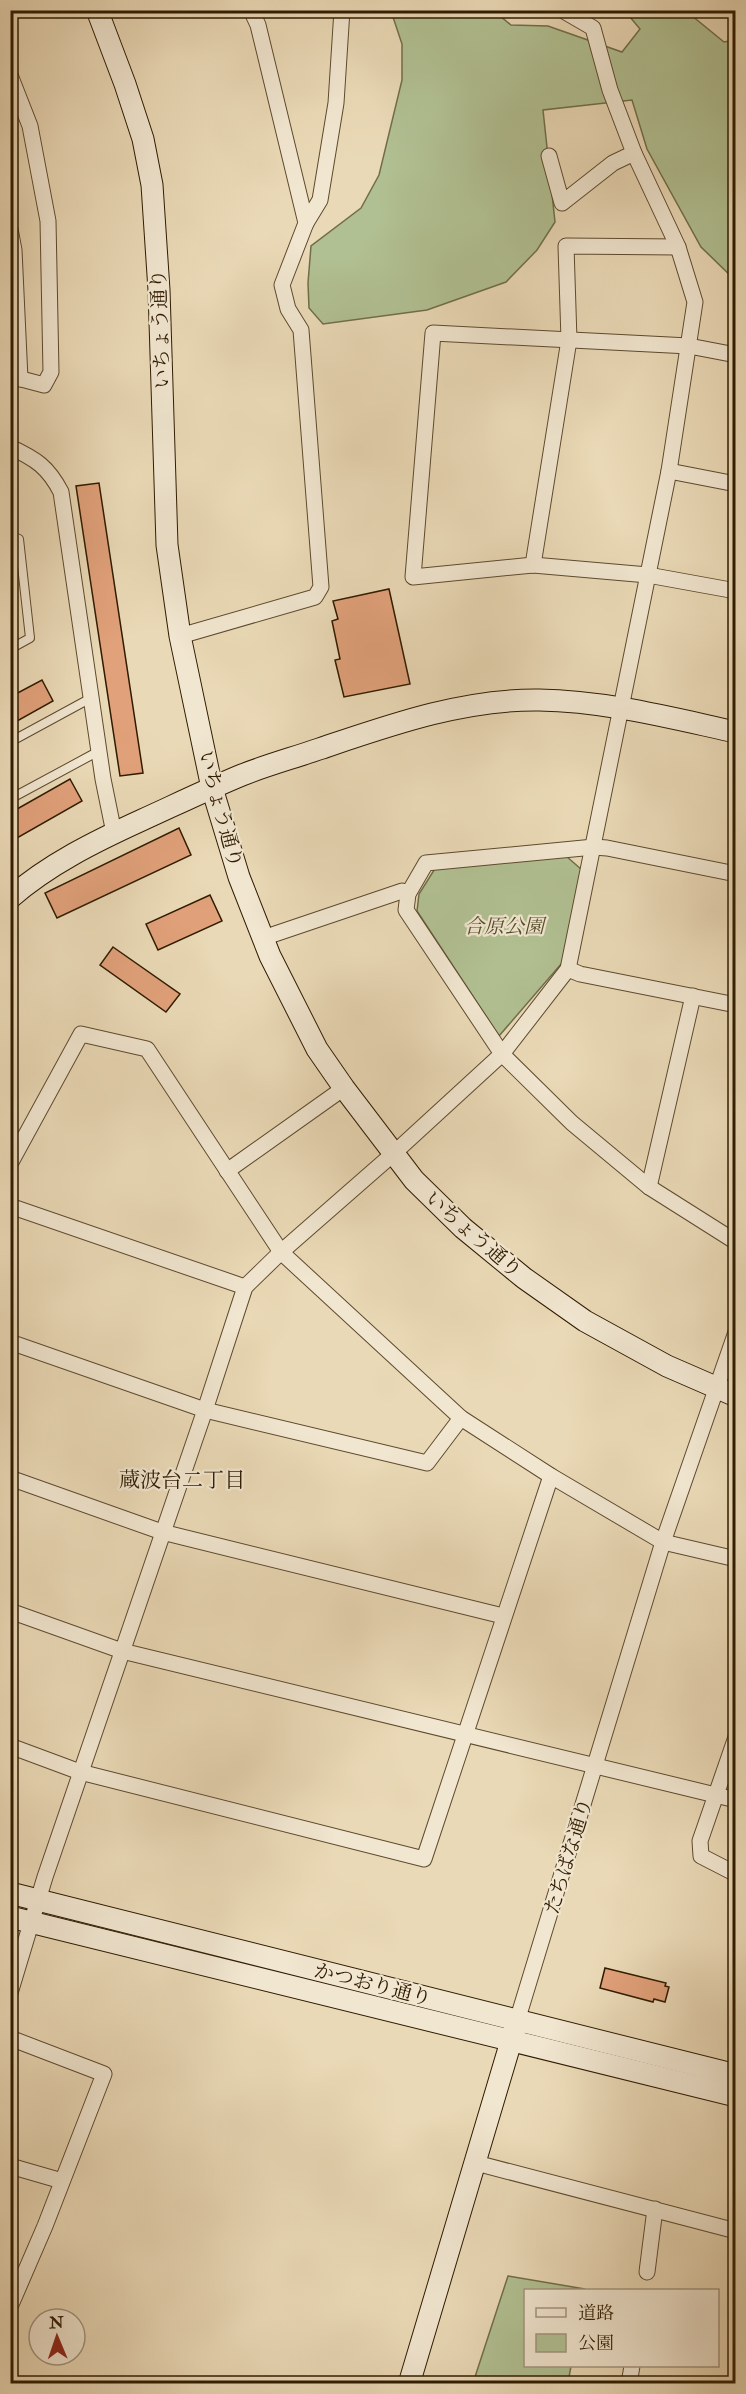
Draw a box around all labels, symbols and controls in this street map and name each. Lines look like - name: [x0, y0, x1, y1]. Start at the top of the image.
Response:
- street label: いちょう通り: [146, 269, 175, 389]
- street label: いちょう通り: [193, 748, 248, 870]
- park label: 合原公園: [464, 914, 547, 939]
- street label: いちょう通り: [420, 1186, 527, 1283]
- district label: 蔵波台二丁目: [119, 1467, 245, 1494]
- street label: たちばな通り: [539, 1795, 598, 1917]
- street label: かつおり通り: [312, 1958, 434, 2011]
- legend: [524, 2289, 719, 2367]
- text: 道路: [578, 2302, 614, 2325]
- north arrow: [27, 2307, 87, 2367]
- text: N: [48, 2313, 65, 2333]
- text: 公園: [578, 2332, 614, 2355]

